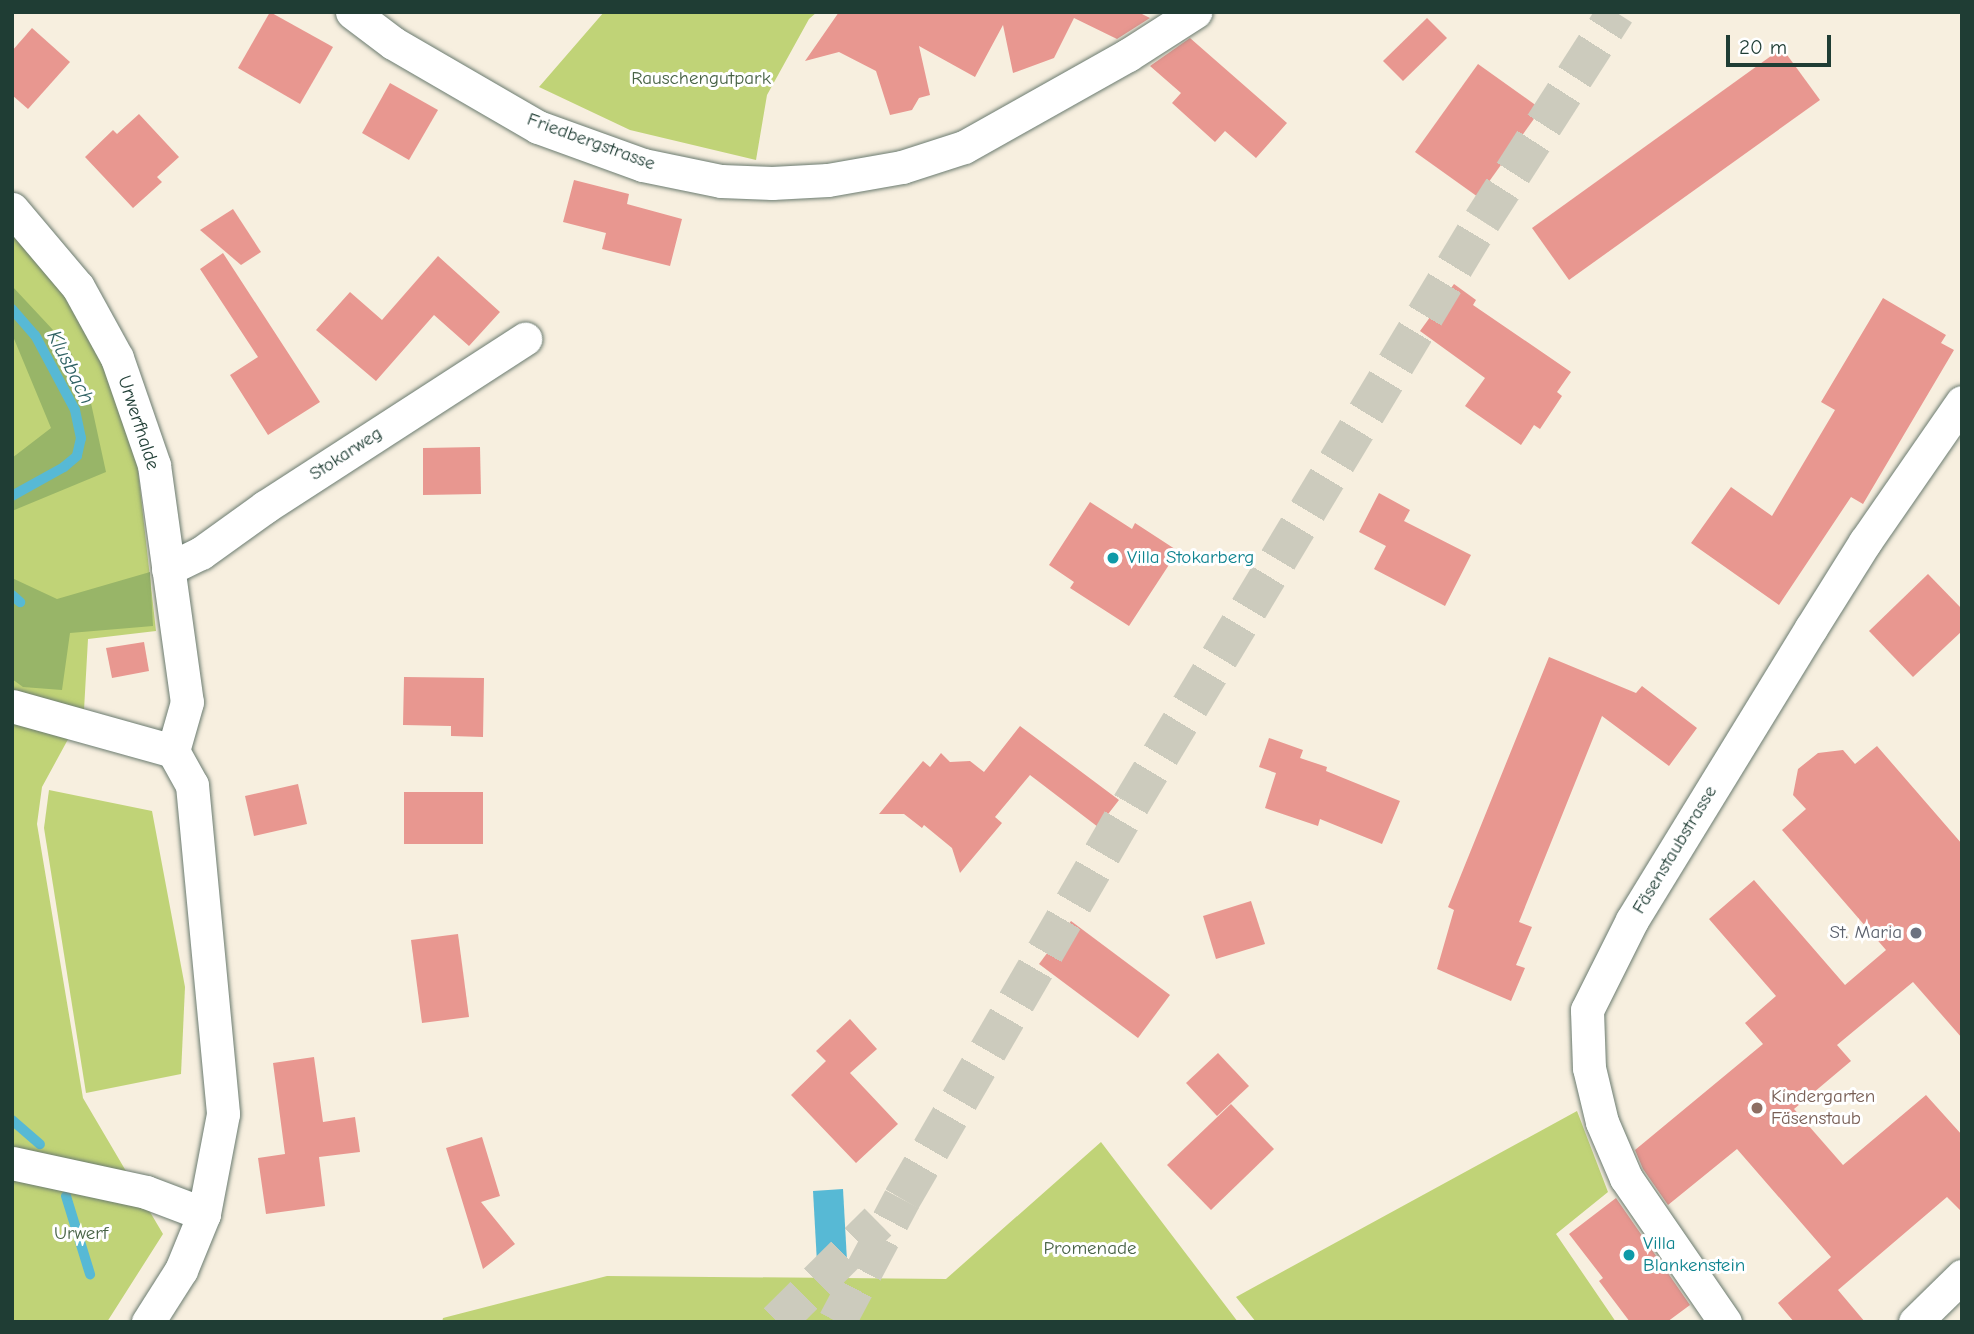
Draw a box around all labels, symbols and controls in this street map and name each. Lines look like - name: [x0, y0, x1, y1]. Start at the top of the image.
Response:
- scale bar: [1729, 21, 1834, 65]
- text: 20 m: [1739, 35, 1787, 59]
- park label: Rauschengutpark: [631, 68, 771, 90]
- street label: Friedbergstrasse: [524, 108, 658, 176]
- water label: Klusbach: [42, 326, 100, 408]
- street label: Urwerfhalde: [112, 373, 164, 473]
- street label: Stokarweg: [305, 422, 387, 486]
- place label: Villa Stokarberg: [1127, 547, 1254, 569]
- marker: Villa Stokarberg: [1105, 550, 1121, 566]
- street label: Fäsenstaubstrasse: [1628, 782, 1722, 918]
- place label: St. Maria: [1829, 922, 1902, 944]
- marker: St. Maria: [1908, 925, 1924, 941]
- place label: Kindergarten Fäsenstaub: [1771, 1086, 1875, 1130]
- marker: Kindergarten Fäsenstaub: [1749, 1100, 1765, 1116]
- park label: Urwerf: [54, 1223, 108, 1245]
- place label: Villa Blankenstein: [1643, 1233, 1745, 1277]
- park label: Promenade: [1043, 1238, 1137, 1260]
- marker: Villa Blankenstein: [1621, 1247, 1637, 1263]

